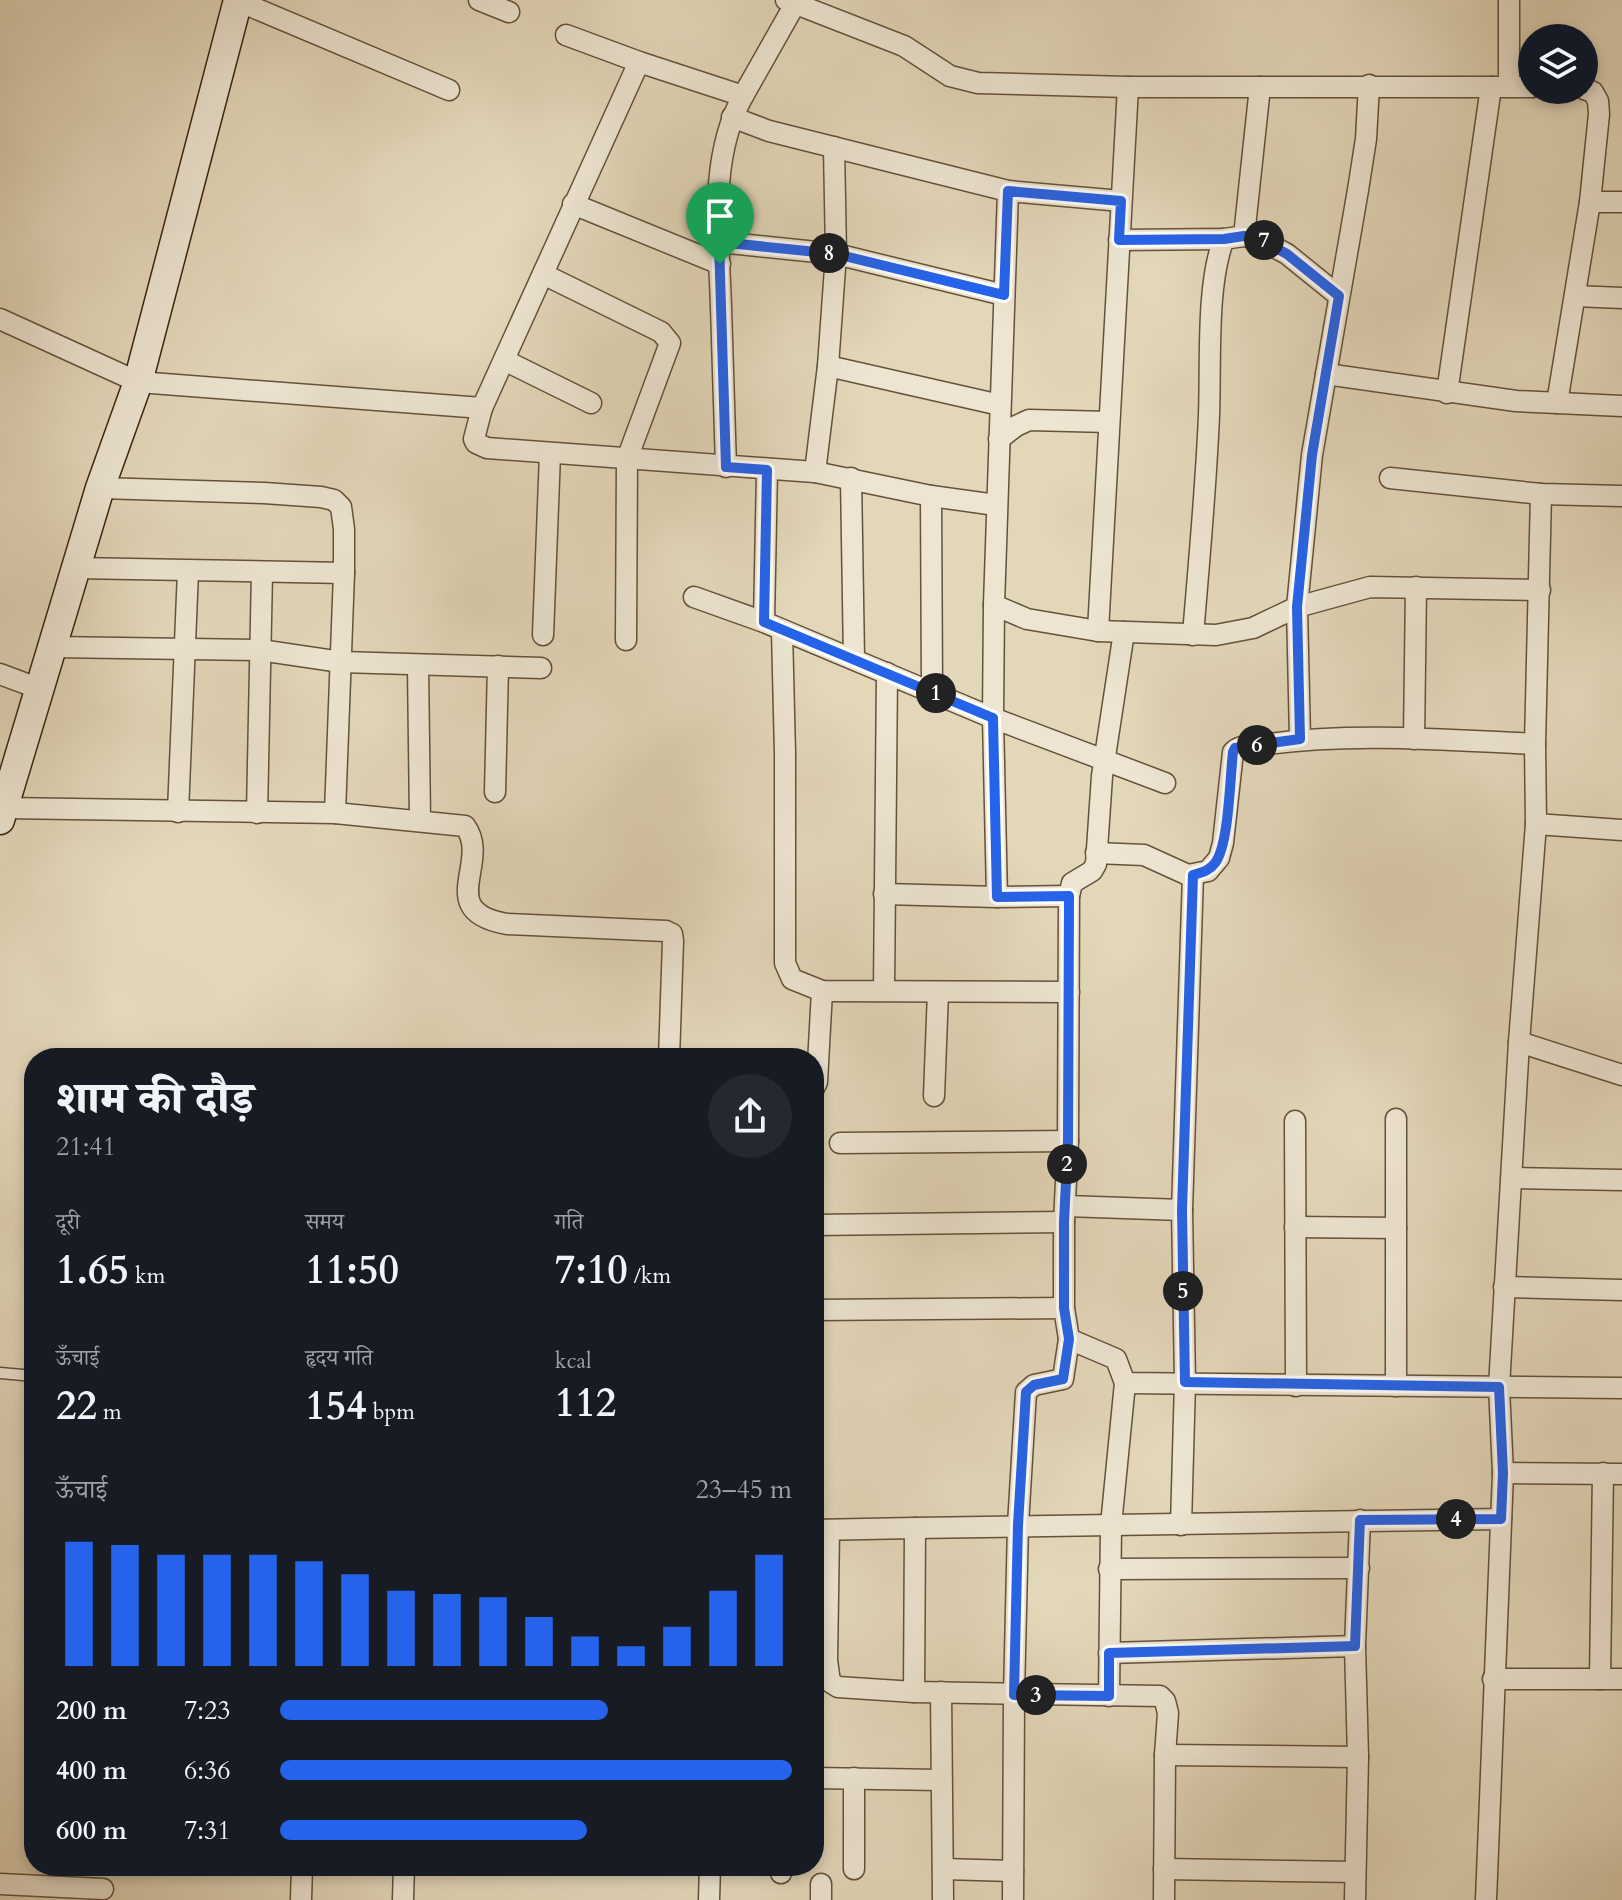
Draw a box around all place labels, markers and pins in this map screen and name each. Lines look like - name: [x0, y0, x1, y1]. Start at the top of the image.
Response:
- pin: [686, 182, 754, 264]
- pin: 7: [1244, 220, 1284, 260]
- pin: 8: [809, 233, 849, 273]
- pin: 1: [916, 673, 956, 713]
- pin: 6: [1237, 725, 1277, 765]
- pin: 2: [1047, 1144, 1087, 1184]
- pin: 5: [1163, 1271, 1203, 1311]
- pin: 4: [1436, 1499, 1476, 1539]
- pin: 3: [1016, 1675, 1056, 1715]

